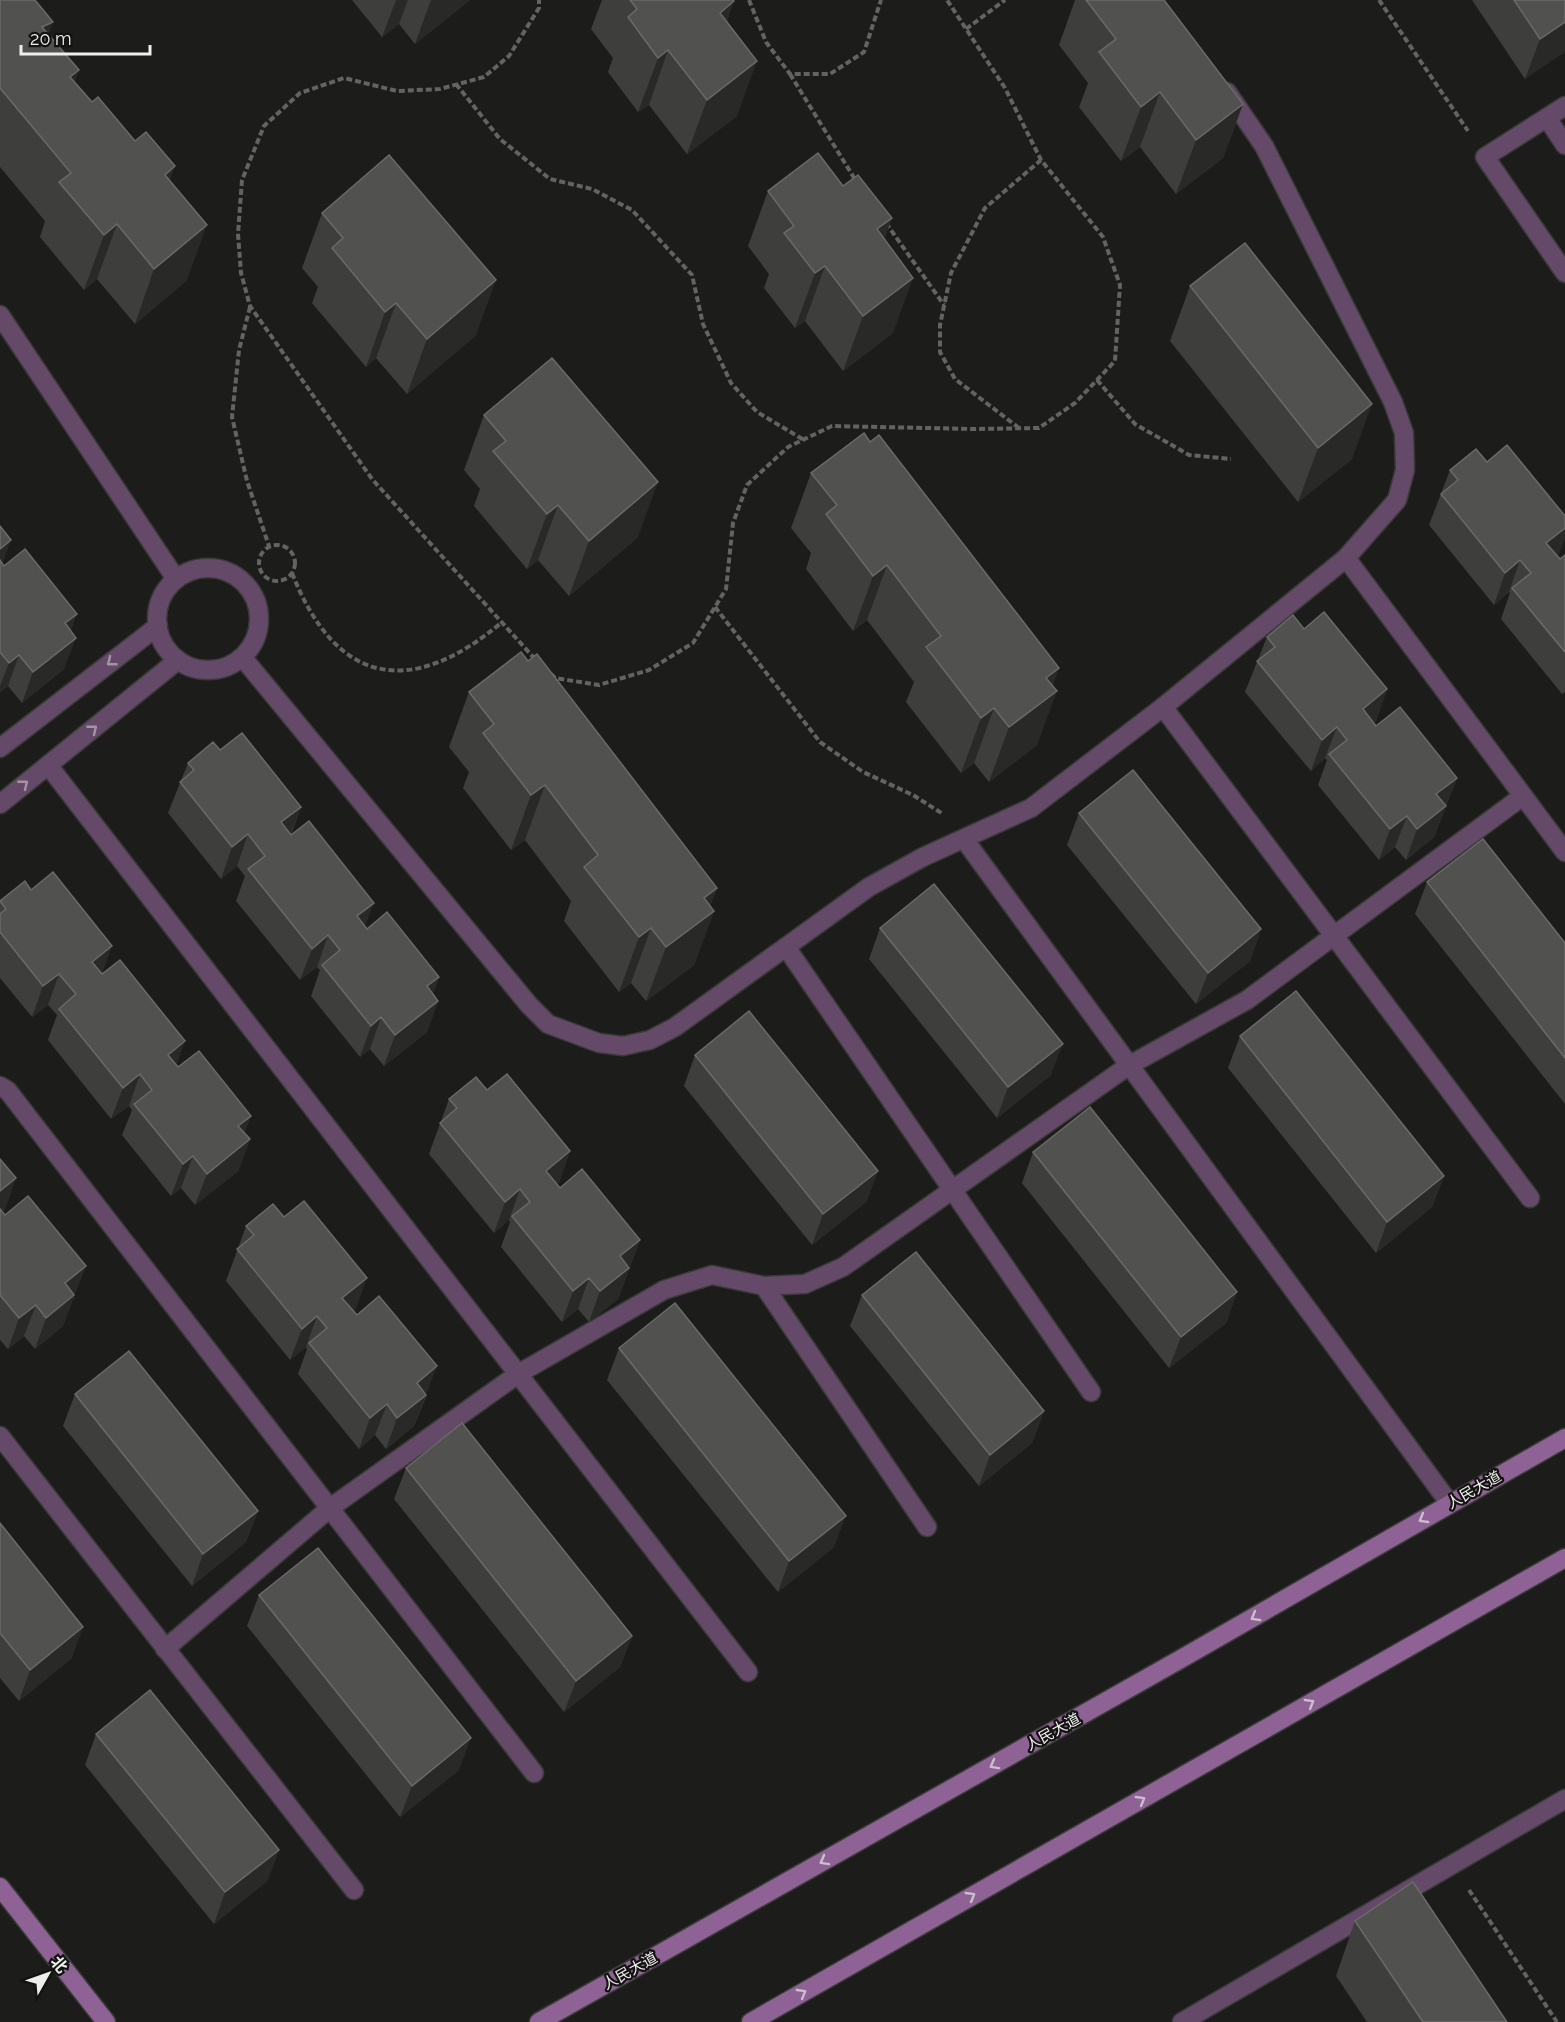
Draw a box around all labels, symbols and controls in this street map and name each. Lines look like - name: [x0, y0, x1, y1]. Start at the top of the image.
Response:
- scale bar: [21, 18, 150, 56]
- text: 20 m: [30, 28, 72, 49]
- one-way arrow: [107, 655, 118, 666]
- one-way arrow: [87, 725, 98, 736]
- one-way arrow: [17, 781, 28, 792]
- street label: 人民大道: [1444, 1467, 1504, 1513]
- one-way arrow: [1419, 1512, 1429, 1524]
- one-way arrow: [1250, 1610, 1261, 1621]
- one-way arrow: [1304, 1699, 1314, 1710]
- street label: 人民大道: [1022, 1710, 1084, 1754]
- one-way arrow: [990, 1758, 1000, 1769]
- one-way arrow: [1135, 1796, 1145, 1807]
- one-way arrow: [820, 1854, 830, 1865]
- one-way arrow: [965, 1892, 975, 1904]
- north arrow: [18, 1944, 78, 2004]
- street label: 人民大道: [599, 1949, 661, 1993]
- text: 北: [47, 1952, 72, 1977]
- one-way arrow: [796, 1989, 806, 2000]

